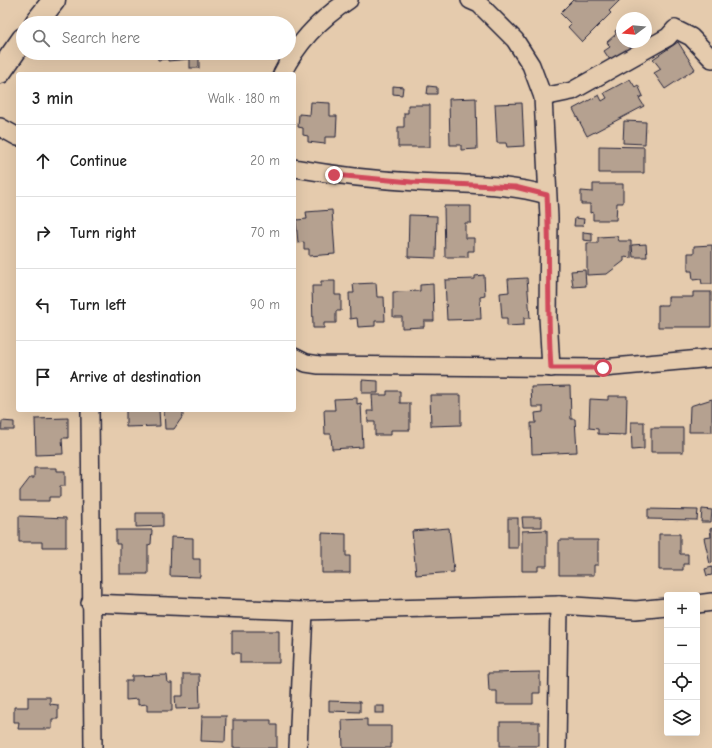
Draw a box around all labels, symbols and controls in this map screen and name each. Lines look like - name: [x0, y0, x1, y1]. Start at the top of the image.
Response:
- north arrow: [616, 12, 652, 48]
- search box: [16, 16, 296, 60]
- icon: search: [30, 27, 52, 49]
- text: Search here: [62, 29, 140, 47]
- text: 3 min: [32, 89, 73, 108]
- text: Walk · 180 m: [208, 91, 280, 106]
- icon: ahead: [32, 150, 54, 172]
- text: Continue: [70, 152, 127, 170]
- text: 20 m: [250, 153, 280, 168]
- route end: [325, 166, 343, 184]
- icon: right: [32, 222, 54, 244]
- text: Turn right: [70, 224, 136, 242]
- text: 70 m: [251, 225, 280, 240]
- icon: left: [32, 294, 54, 316]
- text: Turn left: [70, 296, 126, 314]
- text: 90 m: [250, 297, 280, 312]
- route start: [594, 359, 612, 377]
- icon: arrive: [32, 366, 54, 388]
- text: Arrive at destination: [70, 368, 201, 386]
- map controls: [664, 592, 700, 736]
- button: +: [664, 592, 700, 628]
- button: −: [664, 628, 700, 664]
- button: locate: [664, 664, 700, 700]
- button: layers: [664, 700, 700, 736]

